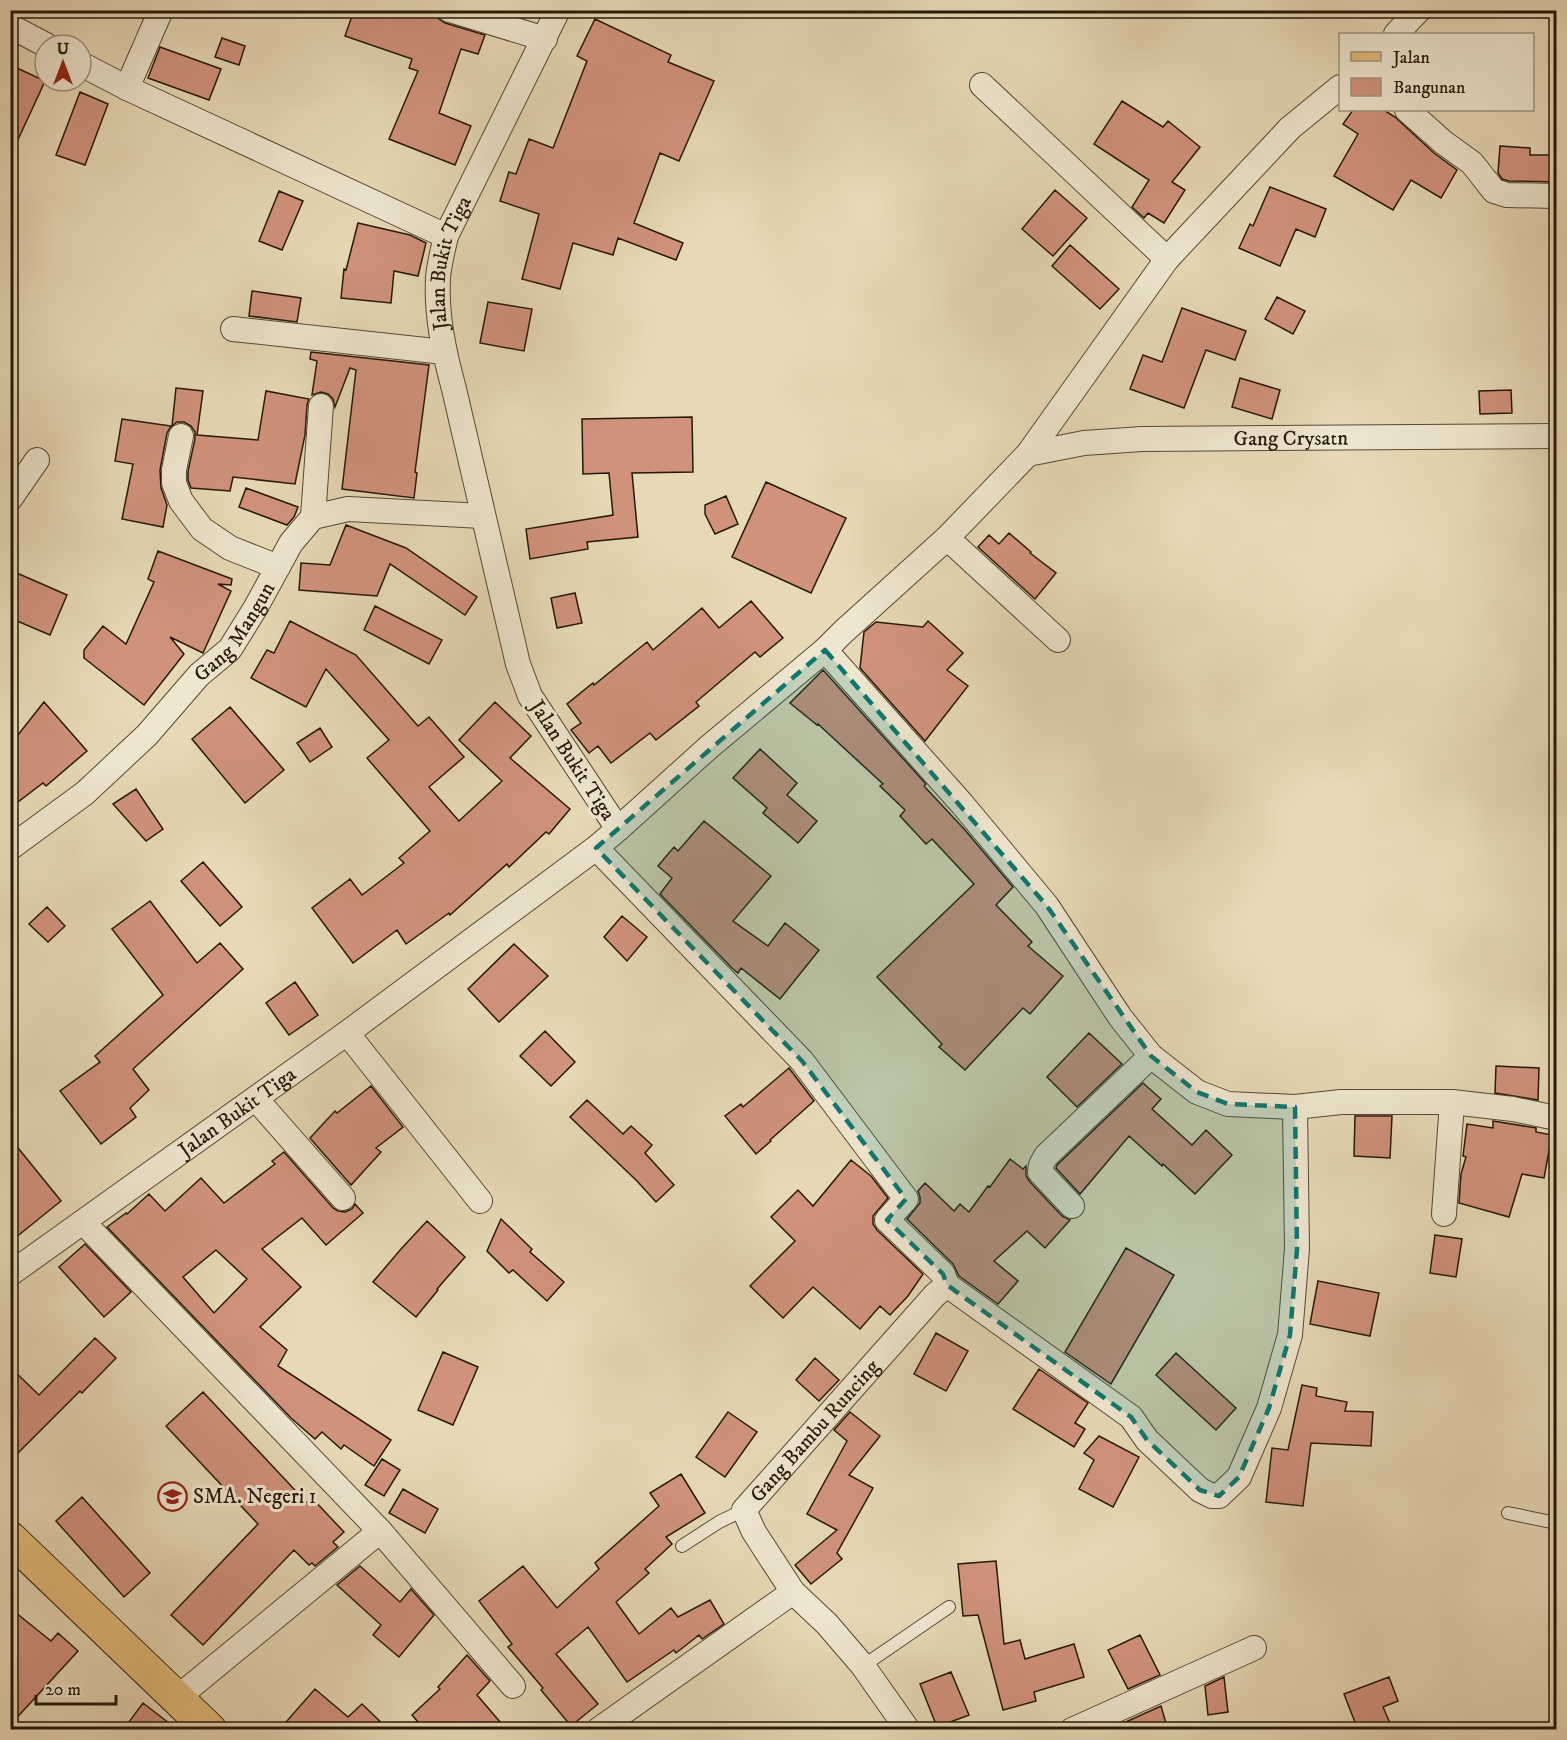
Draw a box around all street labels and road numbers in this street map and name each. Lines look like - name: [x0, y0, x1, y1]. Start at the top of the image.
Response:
- street label: Jalan Bukit Tiga: [426, 192, 478, 334]
- street label: Gang Crysatn: [1233, 426, 1348, 452]
- street label: Gang Mangun: [189, 578, 281, 688]
- street label: Jalan Bukit Tiga: [522, 694, 621, 826]
- street label: Jalan Bukit Tiga: [172, 1062, 301, 1165]
- street label: Gang Bambu Runcing: [745, 1354, 886, 1508]

